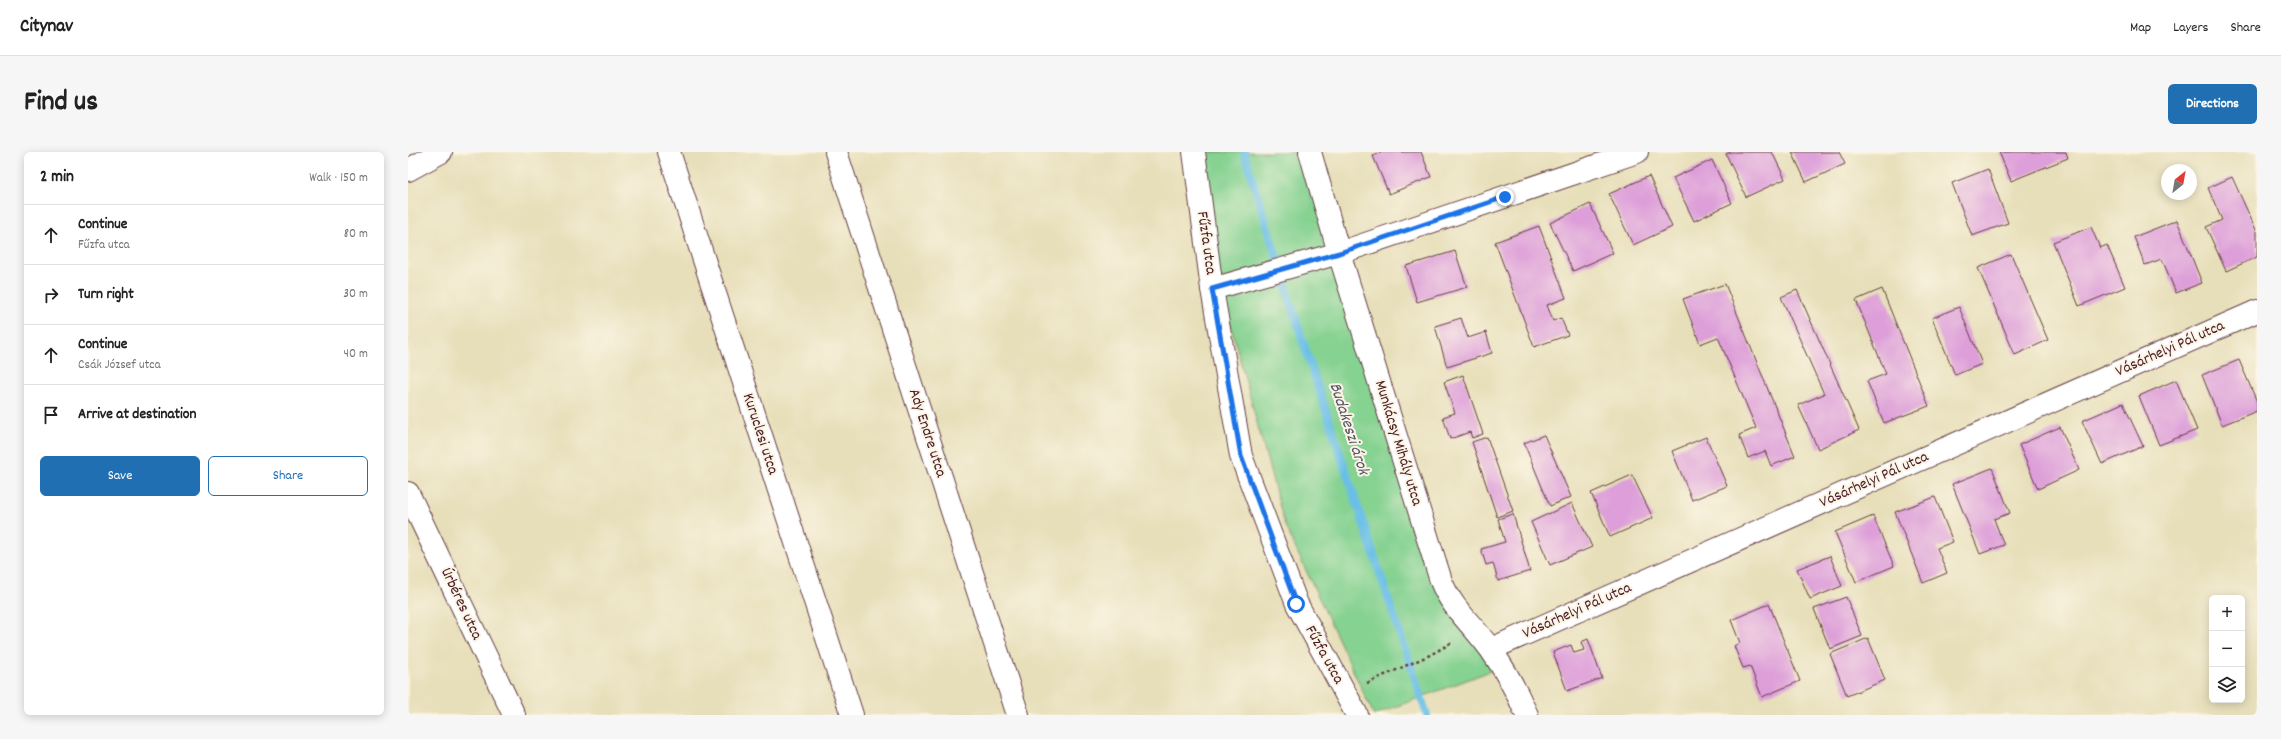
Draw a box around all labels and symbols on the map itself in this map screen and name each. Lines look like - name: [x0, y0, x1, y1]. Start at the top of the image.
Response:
- north arrow: [2161, 164, 2197, 200]
- route end: [1496, 188, 1514, 206]
- street label: Fűzfa utca: [1190, 210, 1222, 277]
- street label: Vásárhelyi Pál utca: [2112, 314, 2229, 383]
- street label: Munkácsy Mihály utca: [1368, 378, 1428, 509]
- water label: Budakeszi árok: [1322, 380, 1375, 480]
- street label: Ady Endre utca: [902, 386, 952, 481]
- street label: Kuruclesi utca: [736, 390, 784, 478]
- street label: Vásárhelyi Pál utca: [1816, 445, 1933, 514]
- street label: Úrbéres utca: [434, 564, 488, 644]
- street label: Vásárhelyi Pál utca: [1519, 576, 1636, 645]
- route start: [1287, 595, 1305, 613]
- street label: Fűzfa utca: [1299, 622, 1350, 689]

